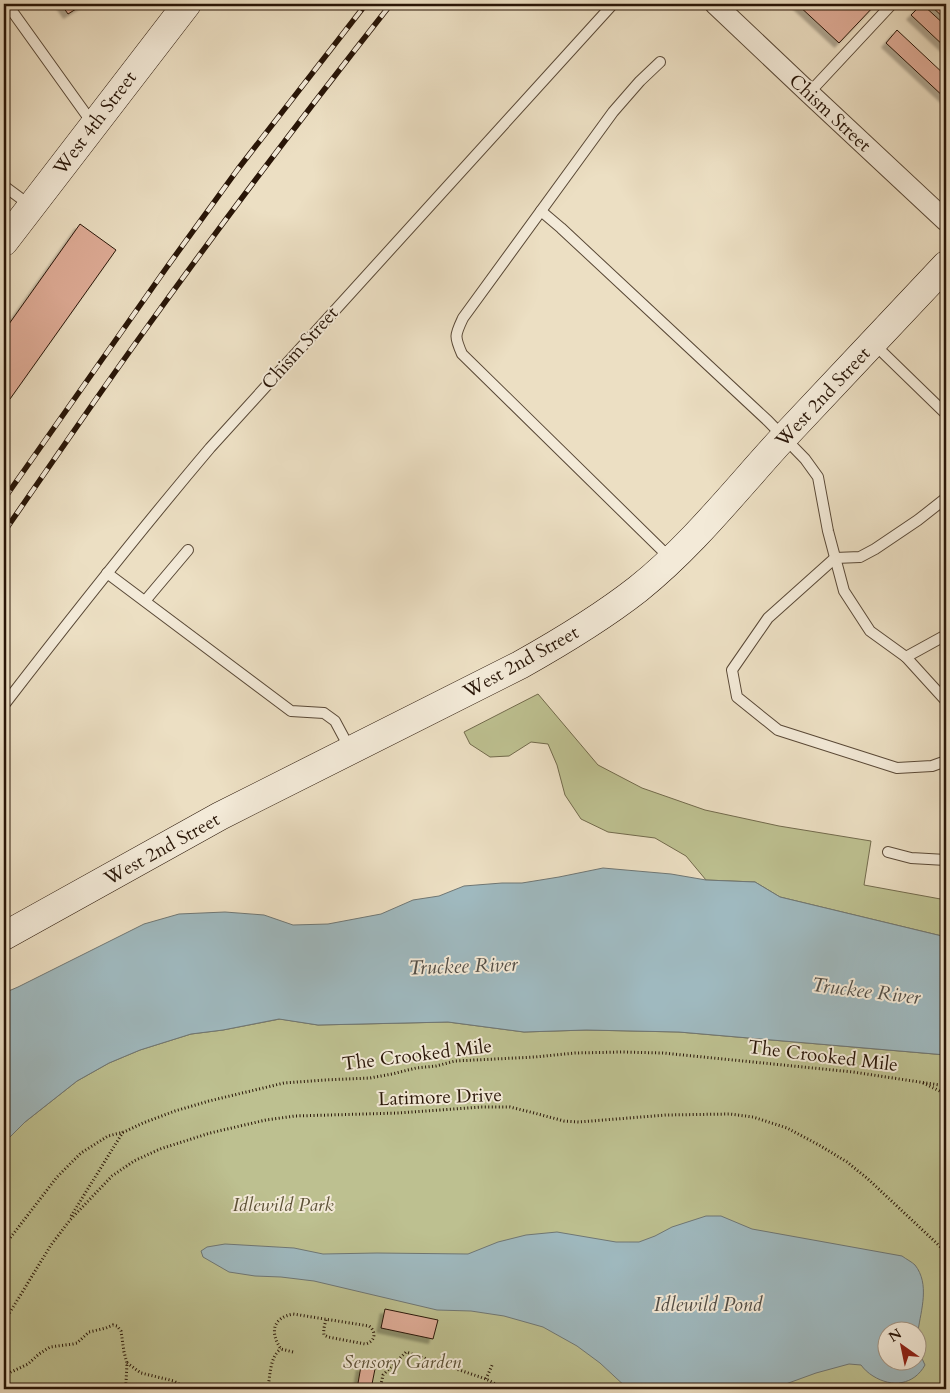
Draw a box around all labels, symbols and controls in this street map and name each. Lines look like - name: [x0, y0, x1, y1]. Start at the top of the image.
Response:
- street label: West 4th Street: [47, 66, 143, 181]
- street label: Chism Street: [783, 68, 877, 158]
- street label: Chism Street: [256, 301, 344, 395]
- street label: West 2nd Street: [769, 341, 876, 454]
- street label: West 2nd Street: [458, 619, 584, 705]
- street label: West 2nd Street: [99, 806, 225, 892]
- water label: Truckee River: [408, 951, 519, 981]
- water label: Truckee River: [810, 971, 923, 1011]
- street label: The Crooked Mile: [341, 1033, 493, 1077]
- street label: The Crooked Mile: [747, 1034, 899, 1078]
- street label: Latimore Drive: [378, 1082, 502, 1112]
- park label: Idlewild Park: [232, 1192, 334, 1218]
- water label: Idlewild Pond: [654, 1291, 764, 1318]
- north arrow: [878, 1320, 928, 1370]
- text: N: [885, 1324, 905, 1347]
- park label: Sensory Garden: [343, 1349, 462, 1375]

